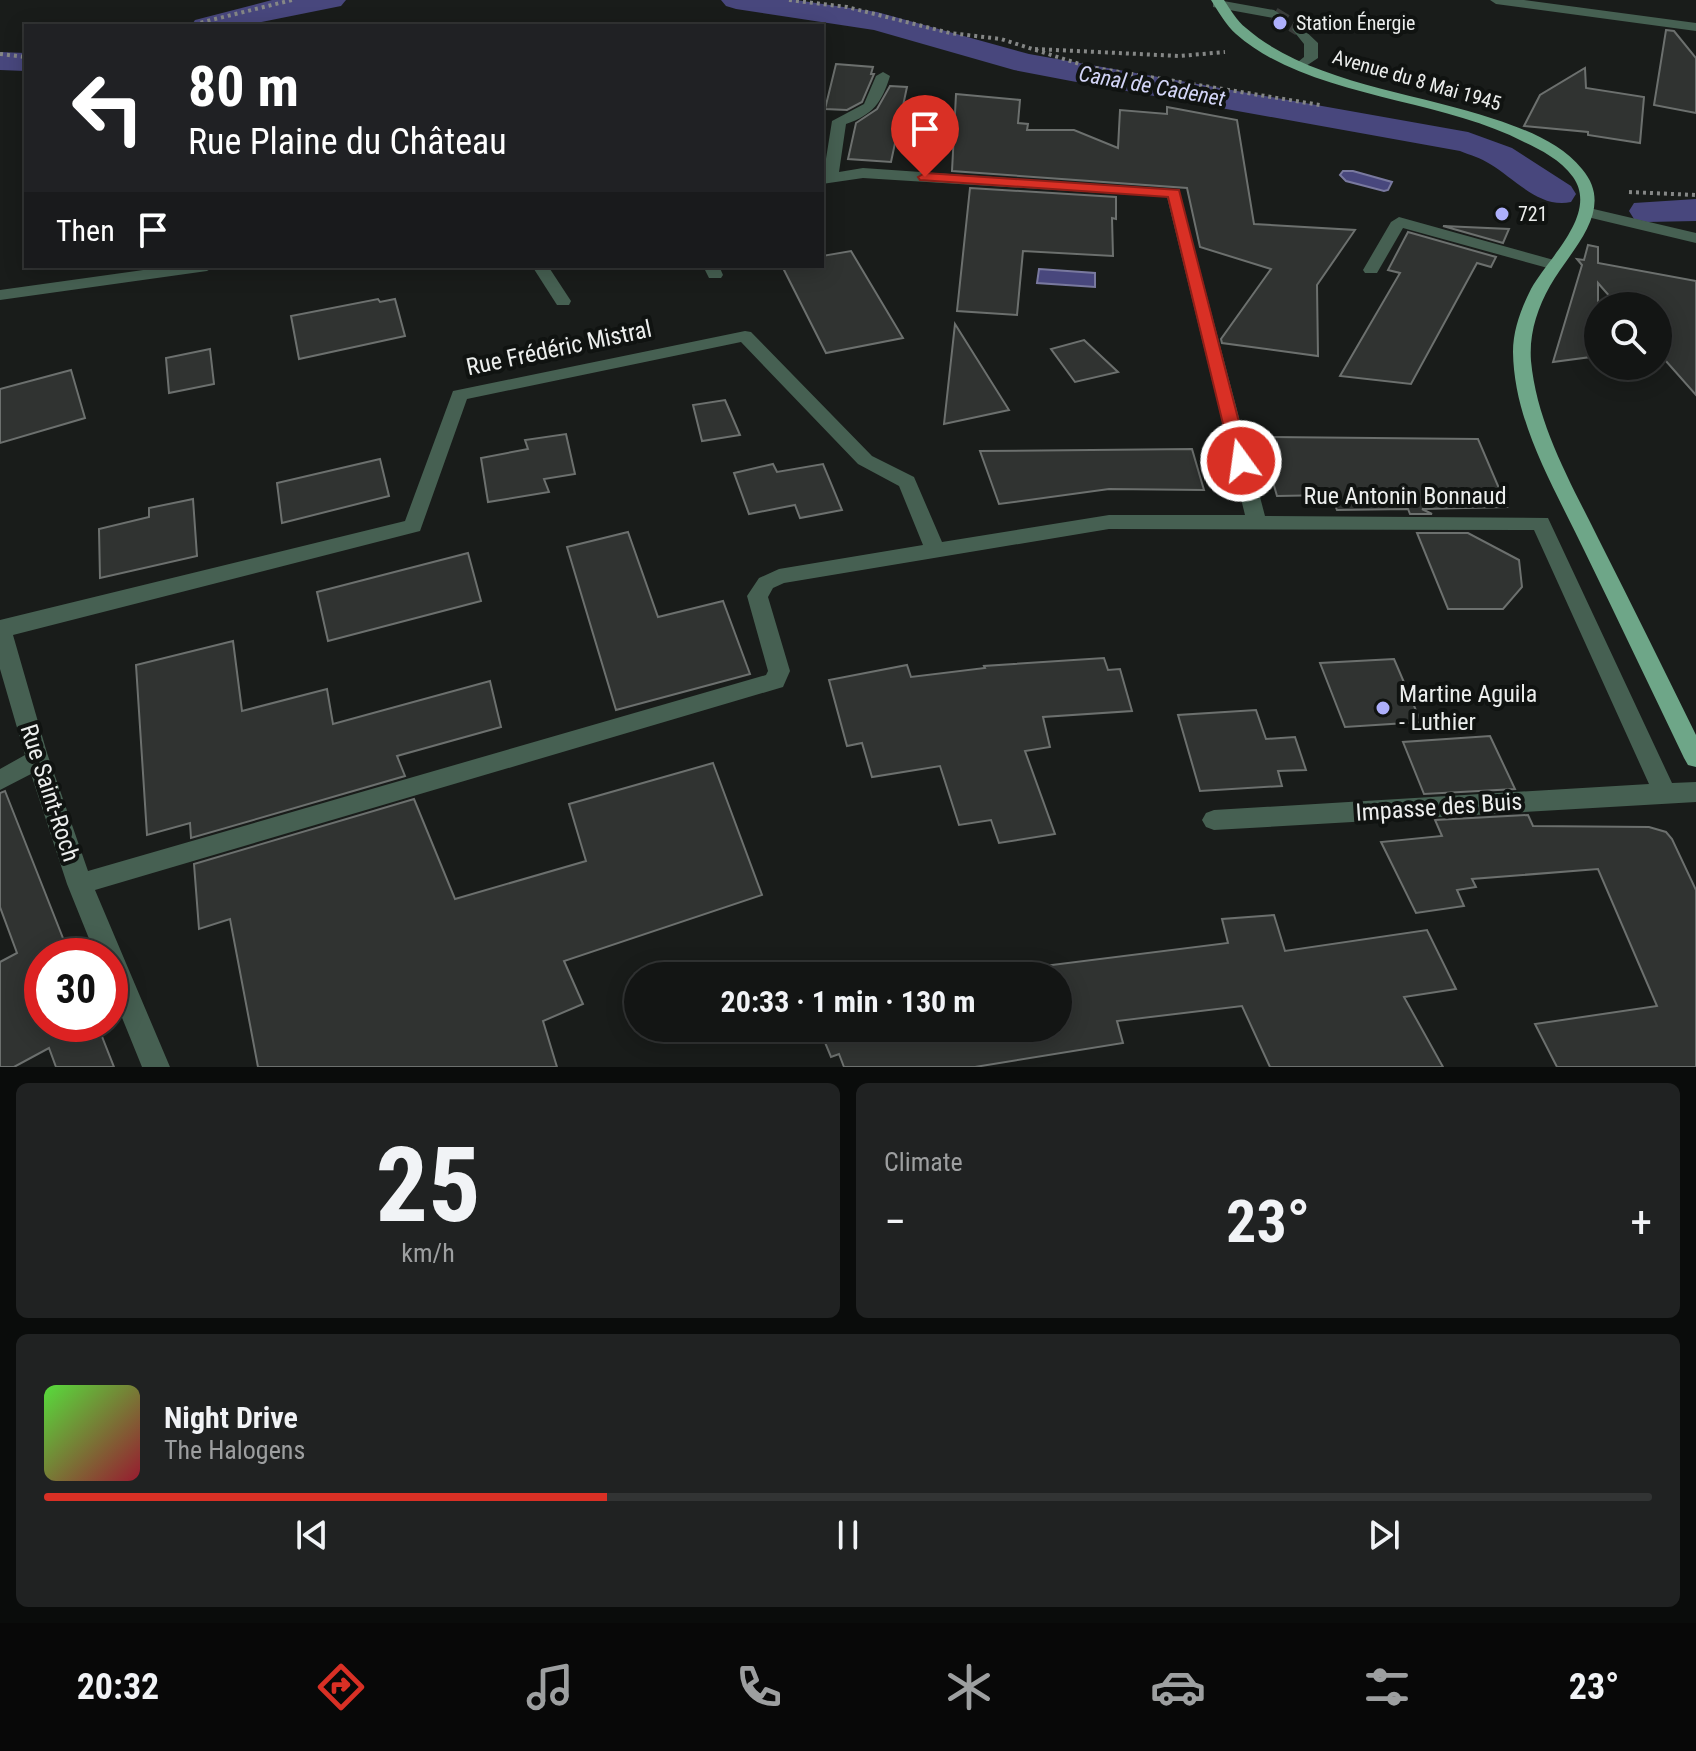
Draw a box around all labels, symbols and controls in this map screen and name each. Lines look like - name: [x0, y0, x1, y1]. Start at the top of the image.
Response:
- place label: Station Énergie: [1296, 11, 1415, 35]
- marker: Station Énergie: [1271, 14, 1289, 32]
- street label: Avenue du 8 Mai 1945: [1330, 44, 1504, 116]
- text: 80 m: [188, 54, 299, 120]
- icon: left: [56, 56, 160, 160]
- water label: Canal de Cadenet: [1077, 61, 1228, 111]
- pin: [891, 95, 959, 177]
- icon: arrive: [903, 107, 947, 151]
- text: Rue Plaine du Château: [188, 121, 507, 163]
- place label: 721: [1518, 202, 1548, 226]
- marker: 721: [1493, 205, 1511, 223]
- icon: arrive: [131, 208, 175, 252]
- text: Then: [56, 213, 115, 248]
- map controls: [1584, 292, 1672, 380]
- button: search: [1584, 292, 1672, 380]
- street label: Rue Frédéric Mistral: [464, 315, 654, 381]
- position arrow: [1199, 419, 1283, 503]
- street label: Rue Antonin Bonnaud: [1303, 482, 1507, 510]
- place label: Martine Aguila - Luthier: [1399, 680, 1537, 736]
- marker: Martine Aguila - Luthier: [1374, 699, 1392, 717]
- street label: Rue Saint-Roch: [15, 721, 85, 865]
- street label: Impasse des Buis: [1355, 787, 1523, 827]
- speed limit sign: 30: [24, 938, 128, 1042]
- text: 20:33 · 1 min · 130 m: [721, 984, 975, 1019]
- text: 25: [375, 1125, 481, 1246]
- text: Climate: [884, 1147, 963, 1177]
- text: 23°: [1226, 1186, 1310, 1257]
- text: −: [884, 1196, 906, 1248]
- text: +: [1630, 1196, 1652, 1248]
- text: km/h: [401, 1238, 455, 1268]
- text: Night Drive: [164, 1400, 298, 1435]
- text: The Halogens: [164, 1435, 305, 1465]
- icon: previous: [290, 1513, 334, 1557]
- icon: pause: [826, 1513, 870, 1557]
- icon: next: [1362, 1513, 1406, 1557]
- icon: directions: [313, 1659, 369, 1715]
- icon: music: [522, 1659, 578, 1715]
- icon: phone: [731, 1659, 787, 1715]
- icon: climate: [941, 1659, 997, 1715]
- icon: car: [1150, 1659, 1206, 1715]
- icon: filters: [1359, 1659, 1415, 1715]
- text: 20:32: [77, 1666, 159, 1708]
- text: 23°: [1569, 1666, 1619, 1708]

